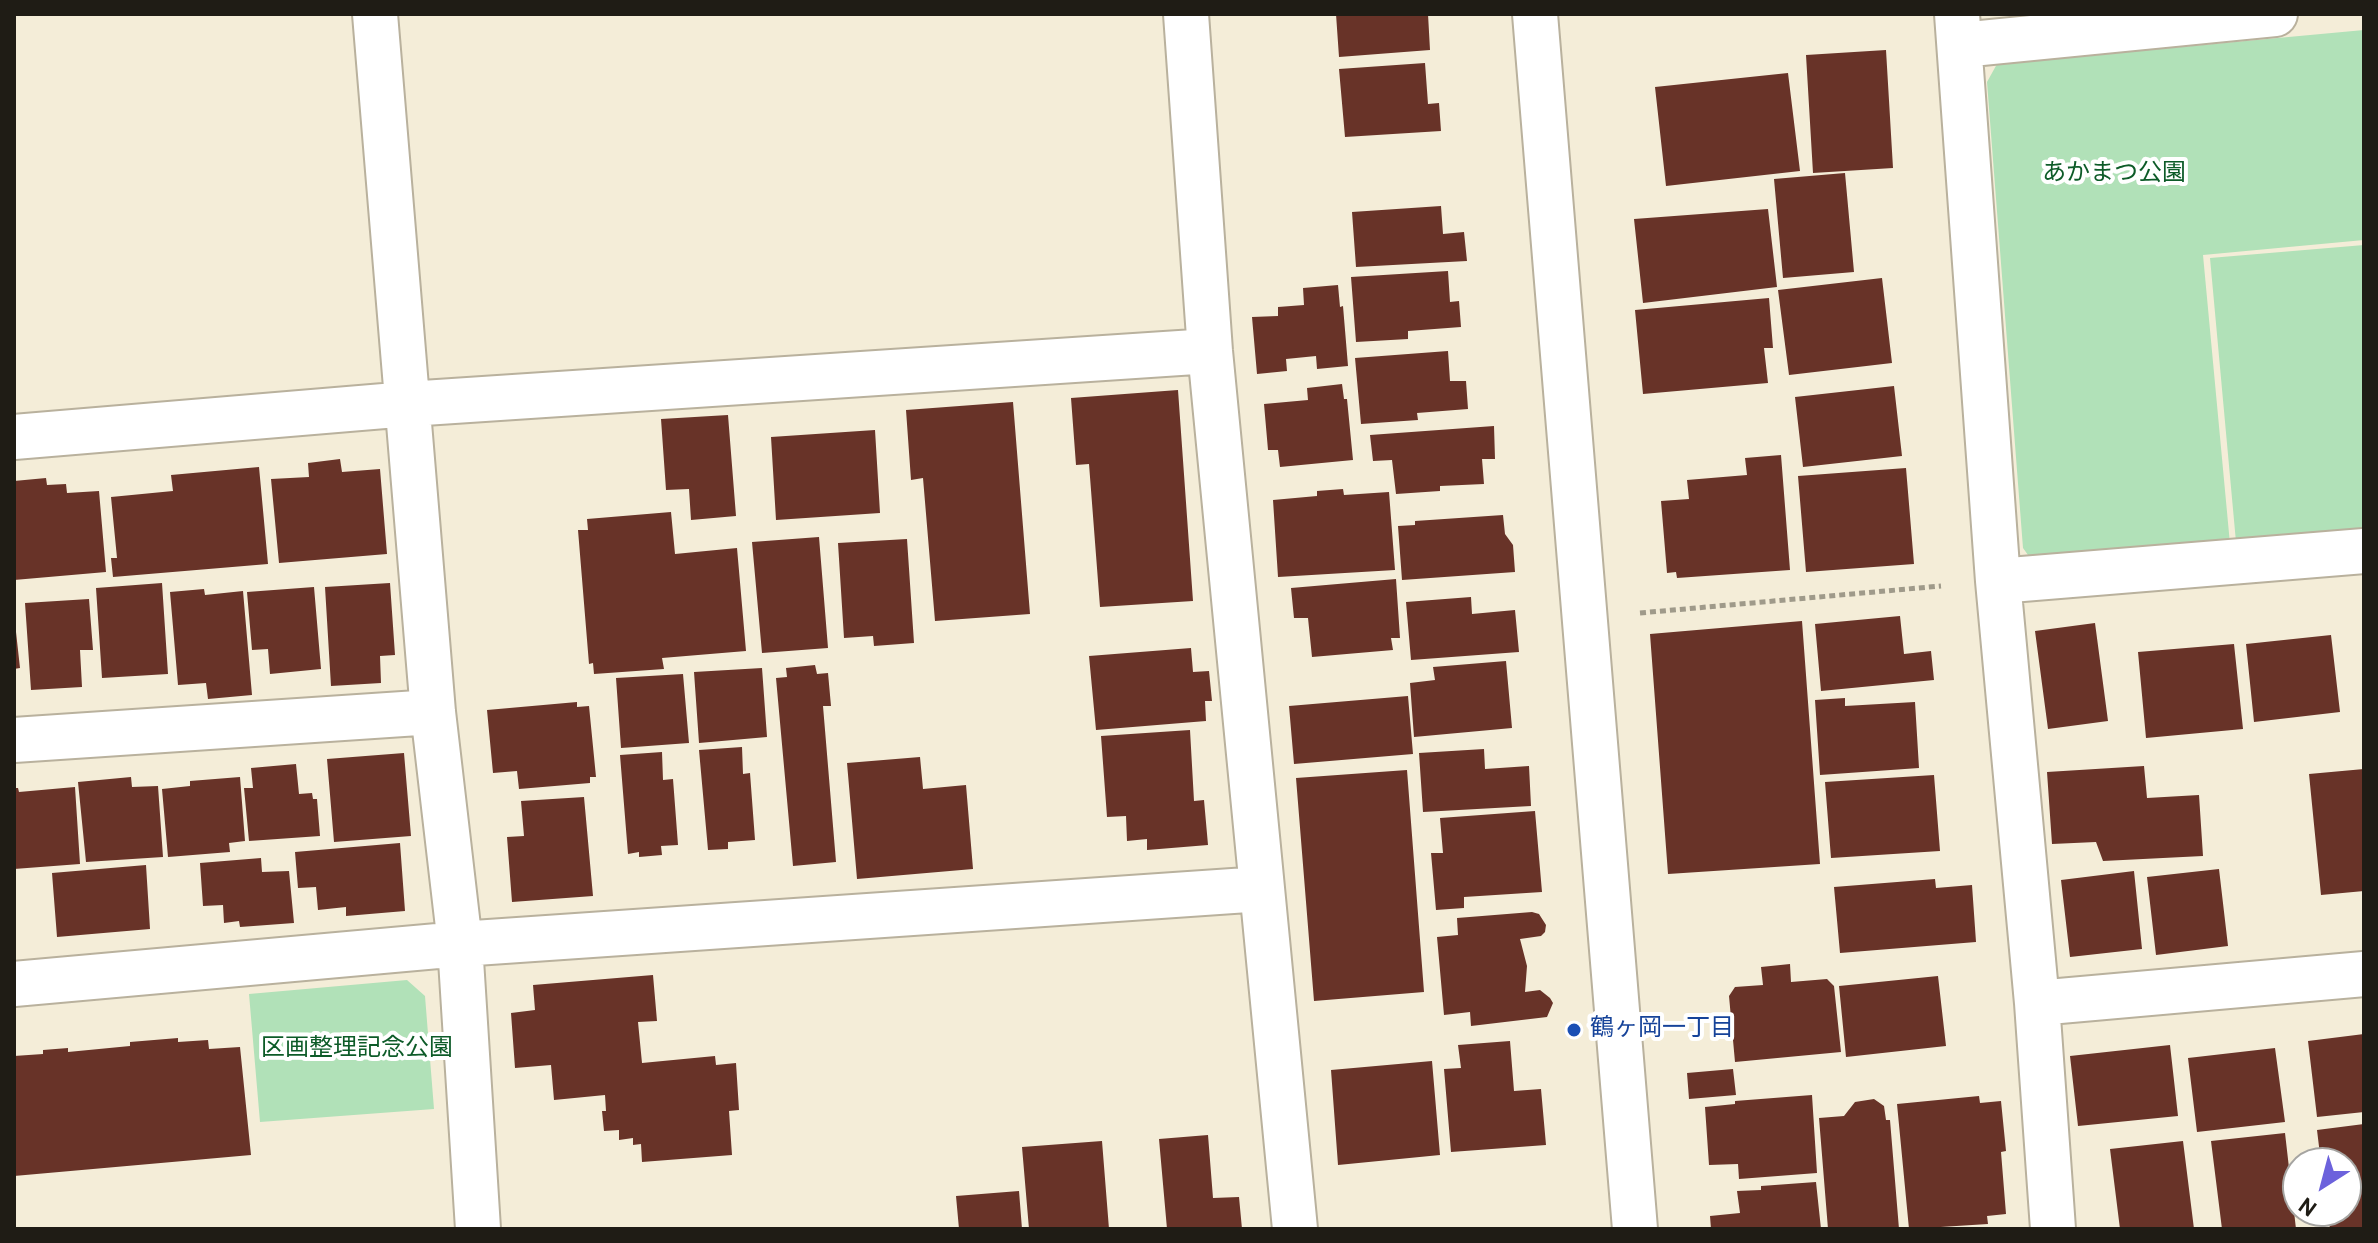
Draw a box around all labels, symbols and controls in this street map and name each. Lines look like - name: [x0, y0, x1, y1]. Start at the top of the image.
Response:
- park label: あかまつ公園: [2042, 161, 2186, 189]
- place label: 鶴ヶ岡一丁目: [1590, 1016, 1734, 1044]
- marker: 鶴ヶ岡一丁目: [1565, 1021, 1583, 1039]
- park label: 区画整理記念公園: [261, 1036, 453, 1064]
- north arrow: [2282, 1147, 2362, 1227]
- text: N: [2294, 1190, 2323, 1221]

